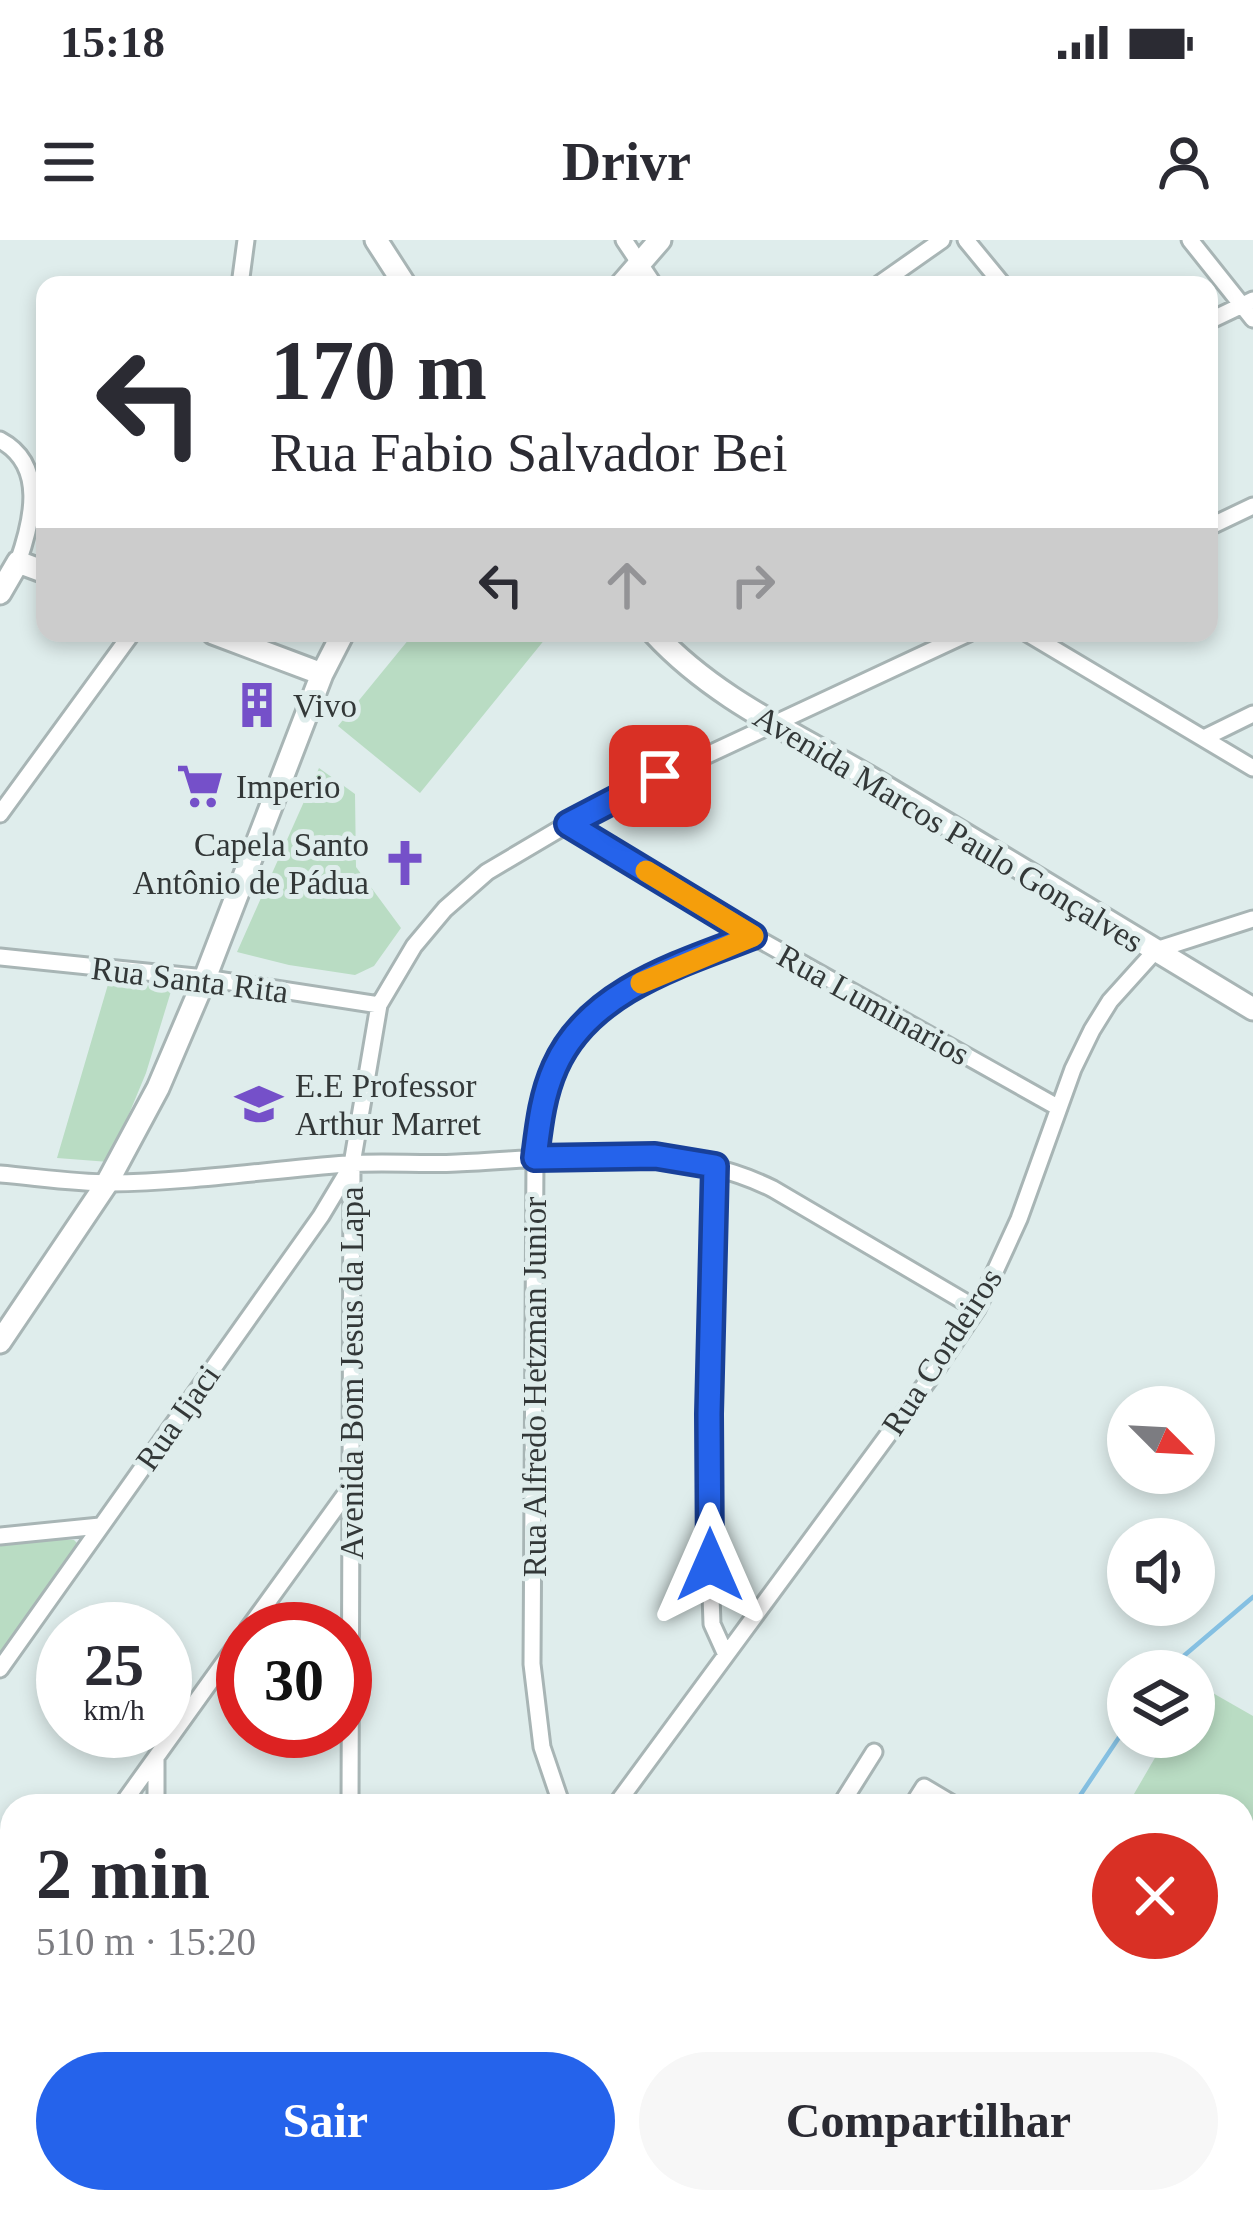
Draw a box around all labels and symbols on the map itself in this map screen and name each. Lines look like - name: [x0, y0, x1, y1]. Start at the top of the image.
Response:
- building icon: Vivo: [232, 680, 282, 730]
- place label: Vivo: [293, 688, 357, 724]
- street label: Avenida Marcos Paulo Gonçalves: [747, 698, 1150, 960]
- pin: [609, 725, 711, 827]
- supermarket icon: Imperio: [175, 761, 225, 811]
- place label: Imperio: [236, 769, 340, 805]
- place label: Capela Santo Antônio de Pádua: [133, 827, 369, 901]
- church icon: Capela Santo Antônio de Pádua: [380, 838, 430, 888]
- street label: Rua Luminarios: [771, 937, 976, 1072]
- street label: Rua Santa Rita: [89, 950, 291, 1010]
- place label: E.E Professor Arthur Marret: [295, 1068, 481, 1142]
- school or university icon: E.E Professor Arthur Marret: [234, 1079, 284, 1129]
- street label: Avenida Bom Jesus da Lapa: [334, 1186, 370, 1560]
- street label: Rua Alfredo Hetzman Junior: [517, 1197, 553, 1577]
- street label: Rua Cordeiros: [875, 1261, 1009, 1442]
- street label: Rua Ijaci: [129, 1358, 227, 1477]
- north arrow: [1107, 1386, 1215, 1494]
- position arrow: [647, 1502, 773, 1628]
- speed limit sign: 30: [216, 1602, 372, 1758]

